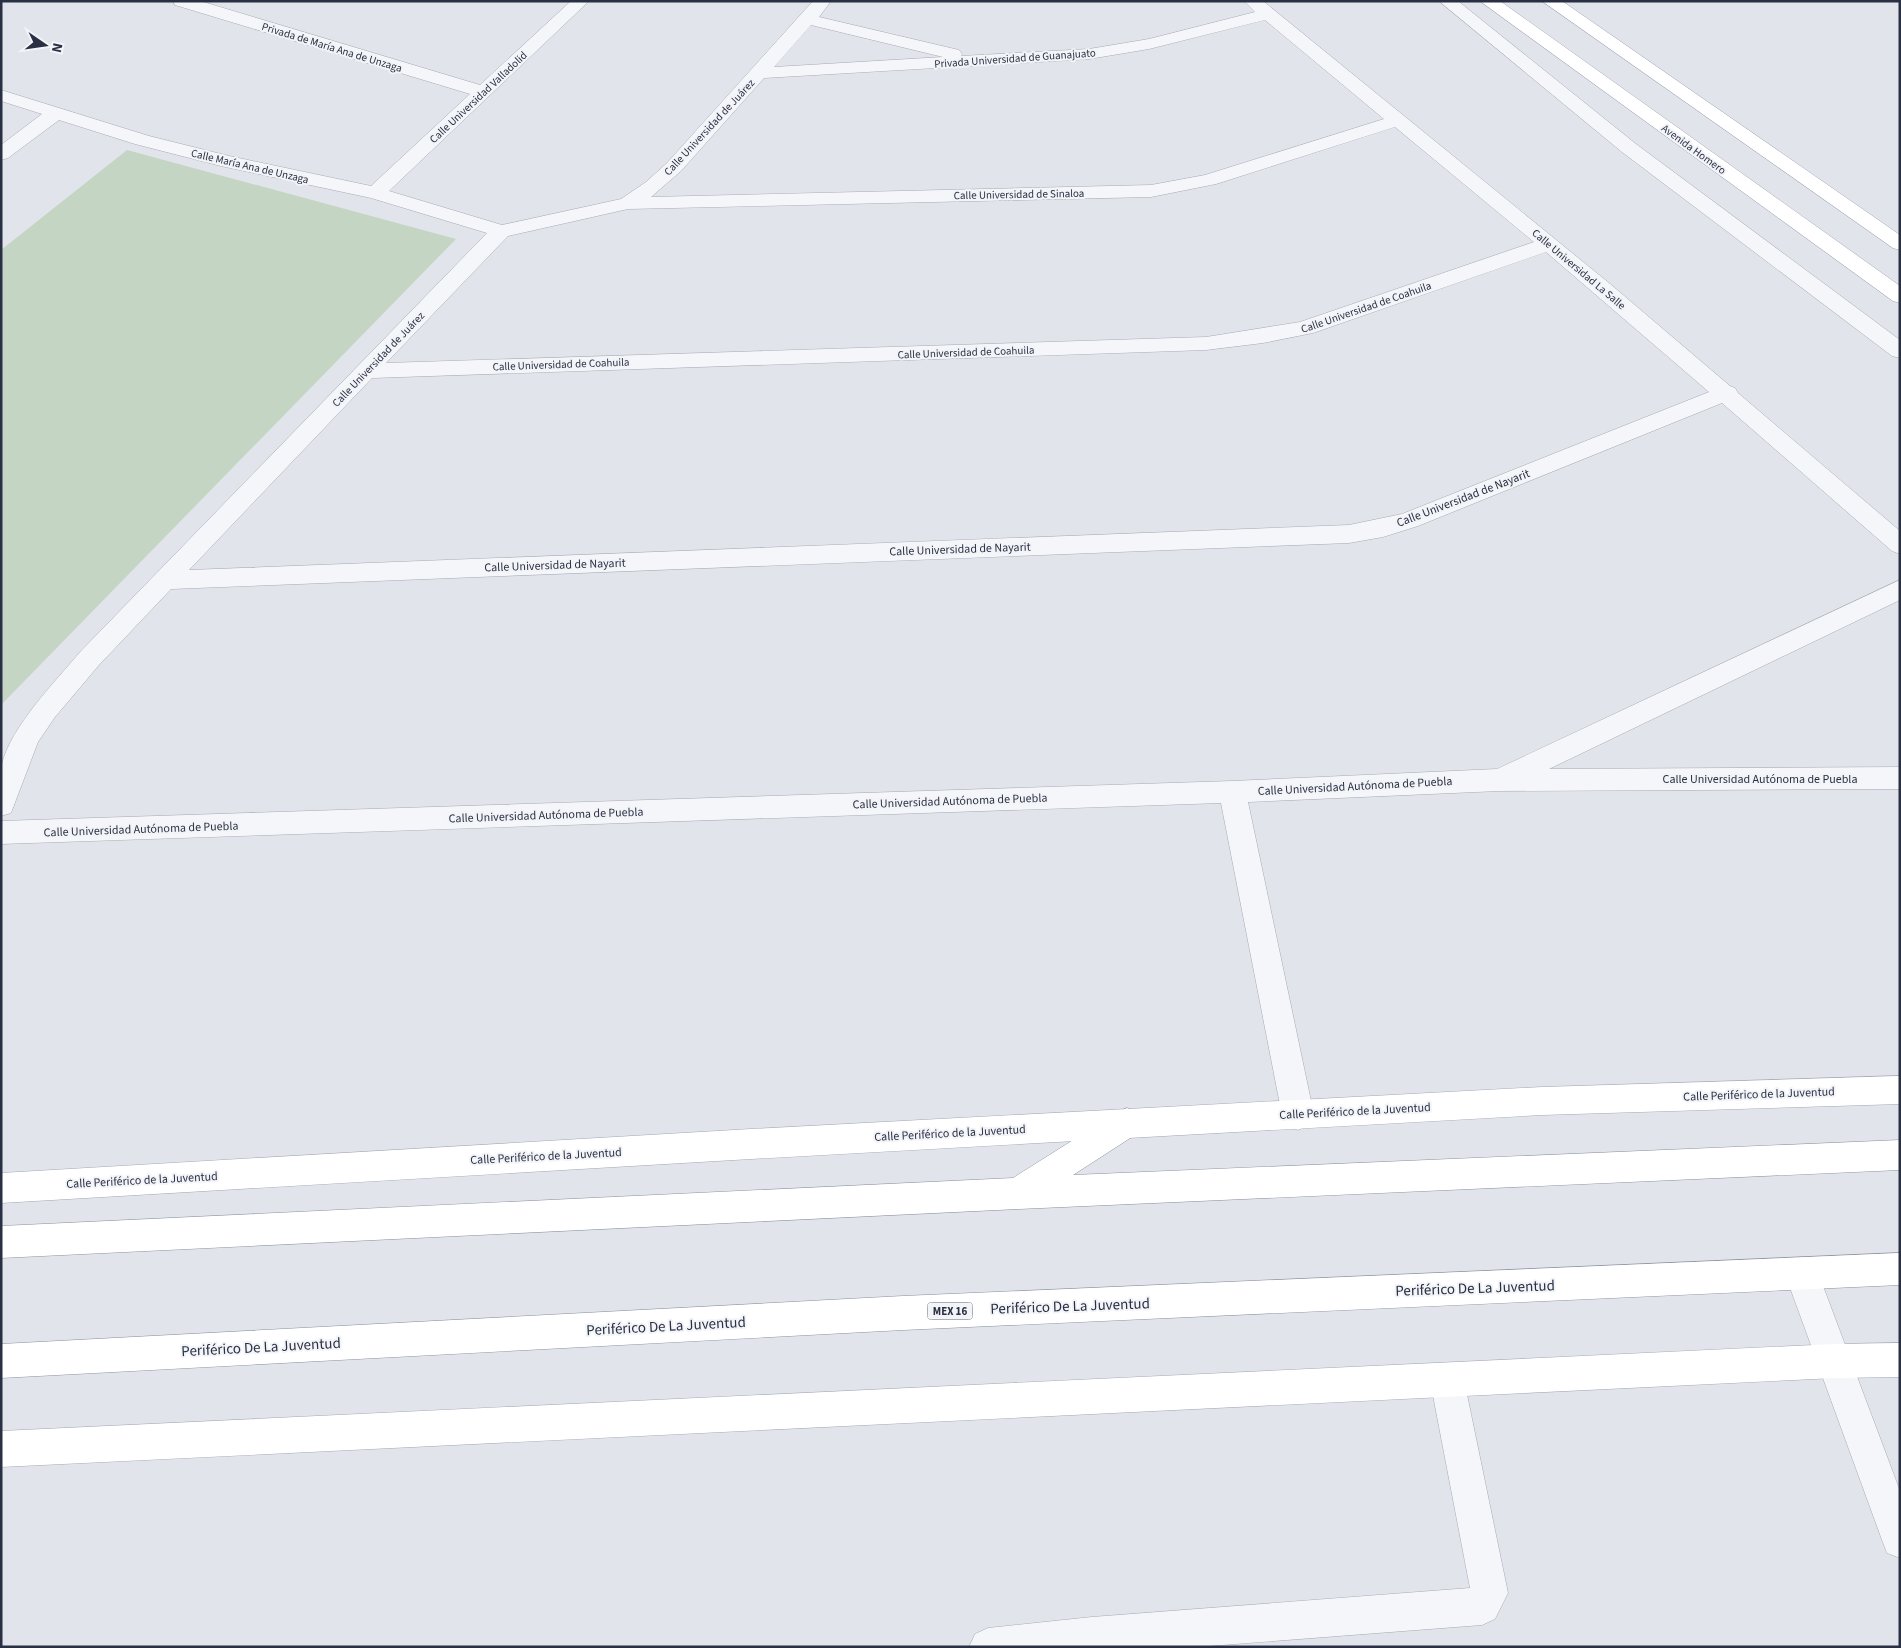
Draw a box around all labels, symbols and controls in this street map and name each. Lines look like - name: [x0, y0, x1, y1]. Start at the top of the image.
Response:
- street label: Privada de María Ana de Unzaga: [260, 19, 404, 76]
- north arrow: [20, 20, 70, 70]
- text: N: [46, 41, 67, 54]
- street label: Privada Universidad de Guanajuato: [934, 45, 1096, 72]
- street label: Calle Universidad Valladolid: [426, 48, 530, 147]
- street label: Calle Universidad de Juárez: [661, 76, 758, 179]
- street label: Avenida Homero: [1658, 121, 1729, 178]
- street label: Calle María Ana de Unzaga: [190, 146, 310, 187]
- street label: Calle Universidad de Sinaloa: [954, 186, 1084, 203]
- street label: Calle Universidad La Salle: [1529, 226, 1629, 313]
- street label: Calle Universidad de Coahuila: [1299, 278, 1433, 337]
- street label: Calle Universidad de Juárez: [329, 308, 428, 410]
- street label: Calle Universidad de Coahuila: [897, 343, 1035, 362]
- street label: Calle Universidad de Coahuila: [492, 355, 630, 374]
- street label: Calle Universidad de Nayarit: [1394, 465, 1532, 532]
- street label: Calle Universidad de Nayarit: [889, 539, 1031, 560]
- street label: Calle Universidad de Nayarit: [484, 555, 626, 576]
- street label: Calle Universidad Autónoma de Puebla: [1663, 771, 1857, 788]
- street label: Calle Universidad Autónoma de Puebla: [1257, 773, 1453, 800]
- street label: Calle Universidad Autónoma de Puebla: [852, 790, 1048, 813]
- street label: Calle Universidad Autónoma de Puebla: [448, 804, 644, 827]
- street label: Calle Universidad Autónoma de Puebla: [43, 818, 239, 841]
- street label: Calle Periférico de la Juventud: [1683, 1083, 1835, 1106]
- street label: Calle Periférico de la Juventud: [1279, 1099, 1431, 1124]
- street label: Calle Periférico de la Juventud: [874, 1121, 1026, 1146]
- street label: Calle Periférico de la Juventud: [470, 1144, 622, 1169]
- street label: Calle Periférico de la Juventud: [66, 1168, 218, 1193]
- street label: Periférico De La Juventud: [1395, 1275, 1555, 1302]
- street label: Periférico De La Juventud: [990, 1293, 1150, 1320]
- road number: MEX 16: [928, 1302, 972, 1320]
- street label: Periférico De La Juventud: [586, 1312, 746, 1341]
- street label: Periférico De La Juventud: [181, 1333, 341, 1362]

